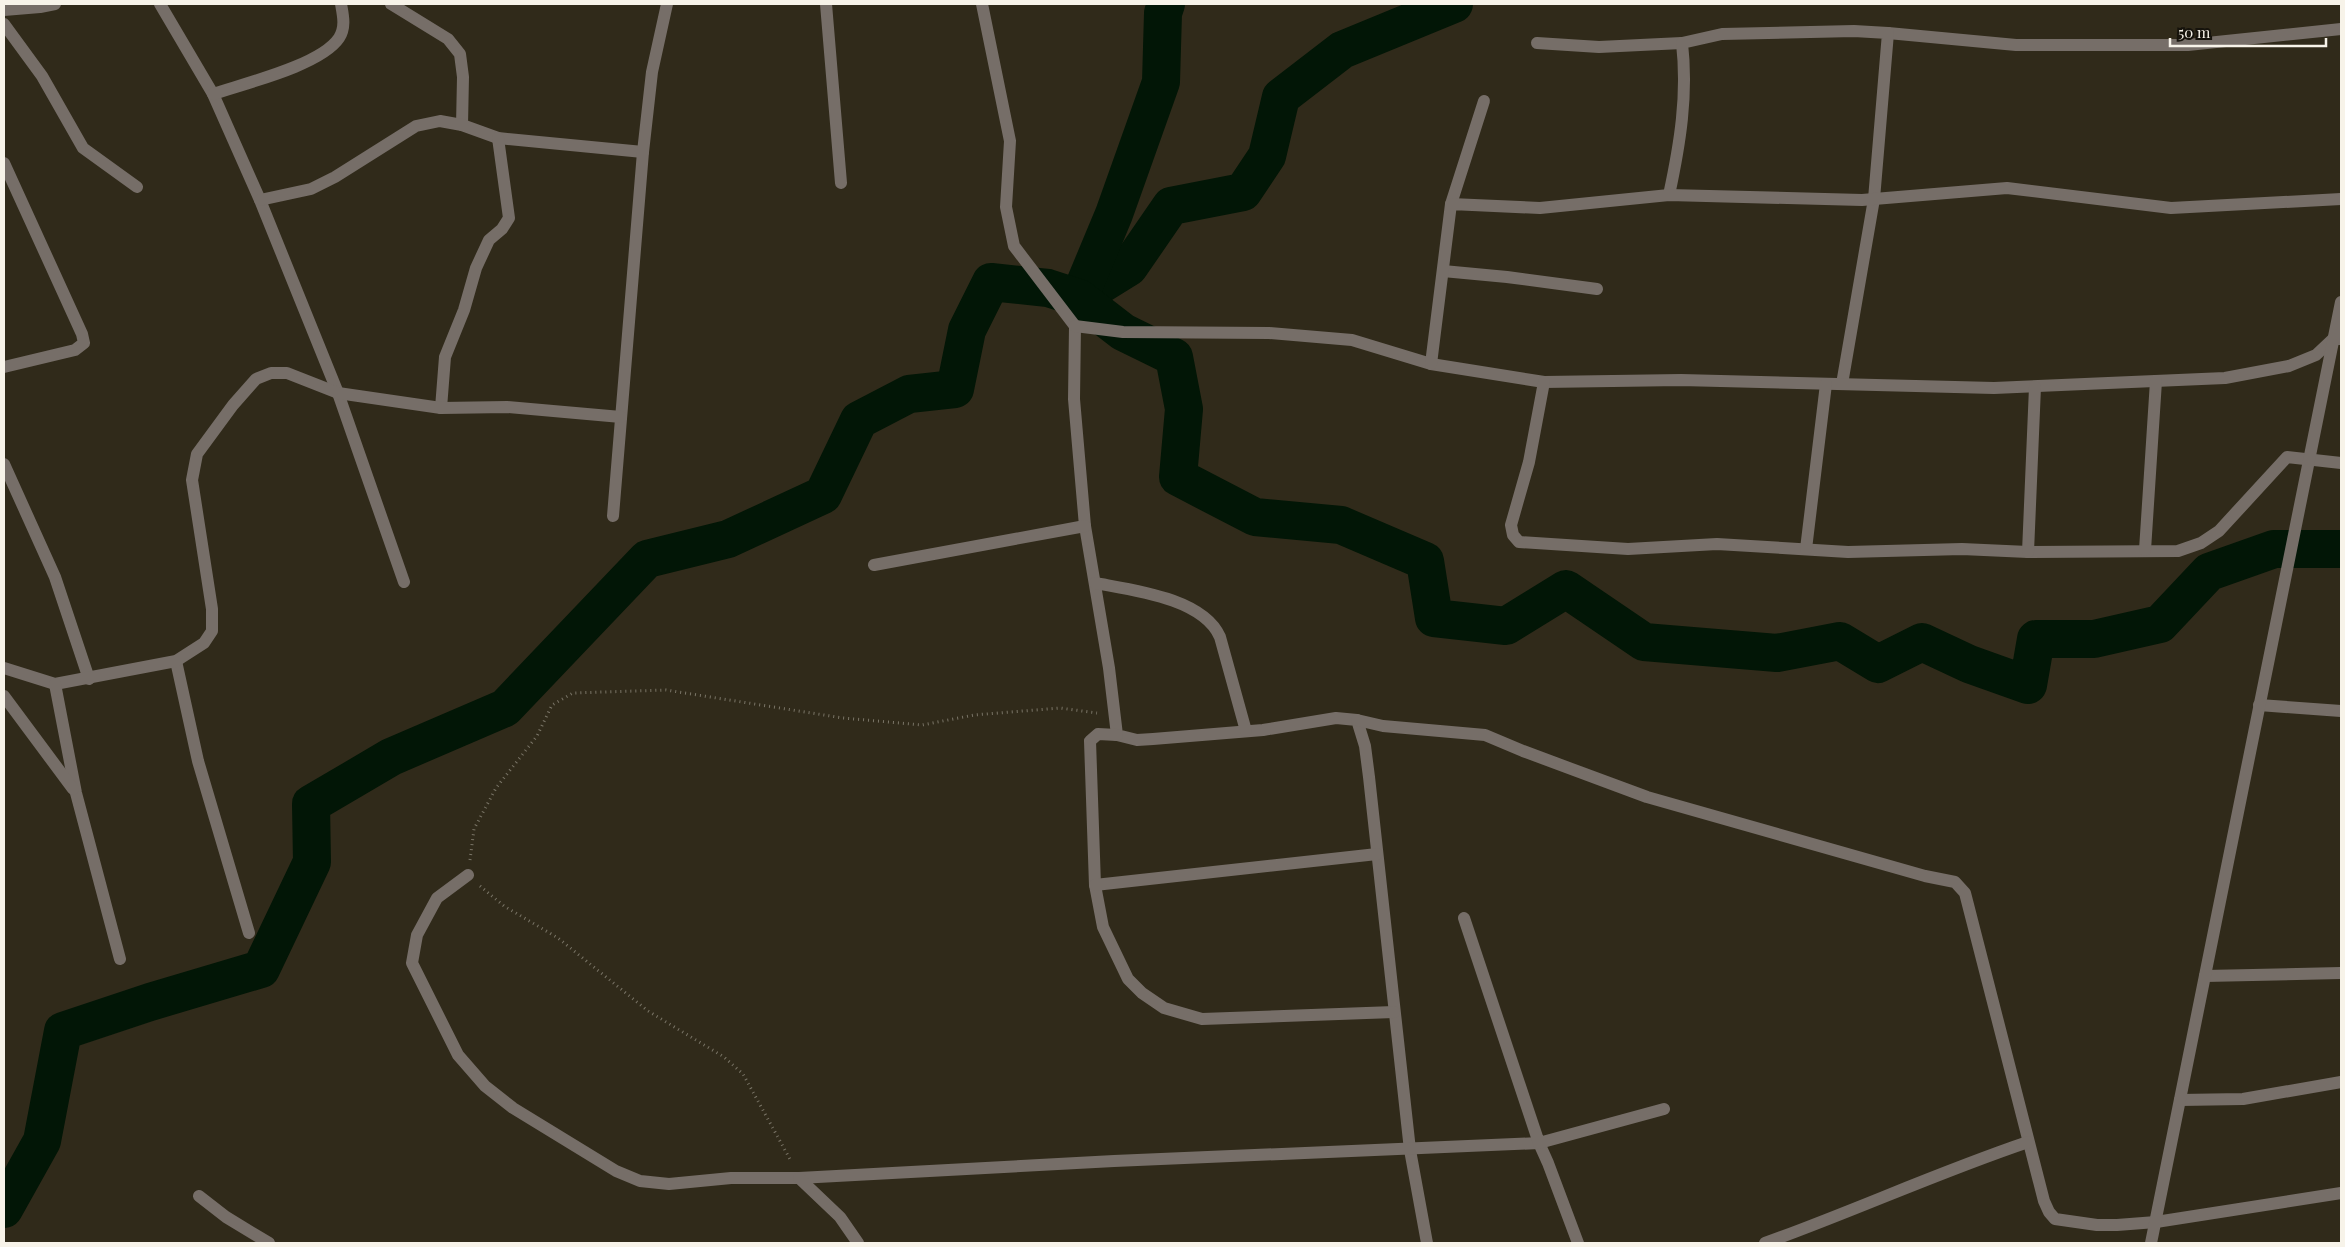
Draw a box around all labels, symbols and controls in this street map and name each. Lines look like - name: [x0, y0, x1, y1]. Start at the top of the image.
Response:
- scale bar: [2170, 15, 2326, 47]
- text: 50 m: [2178, 22, 2211, 42]

